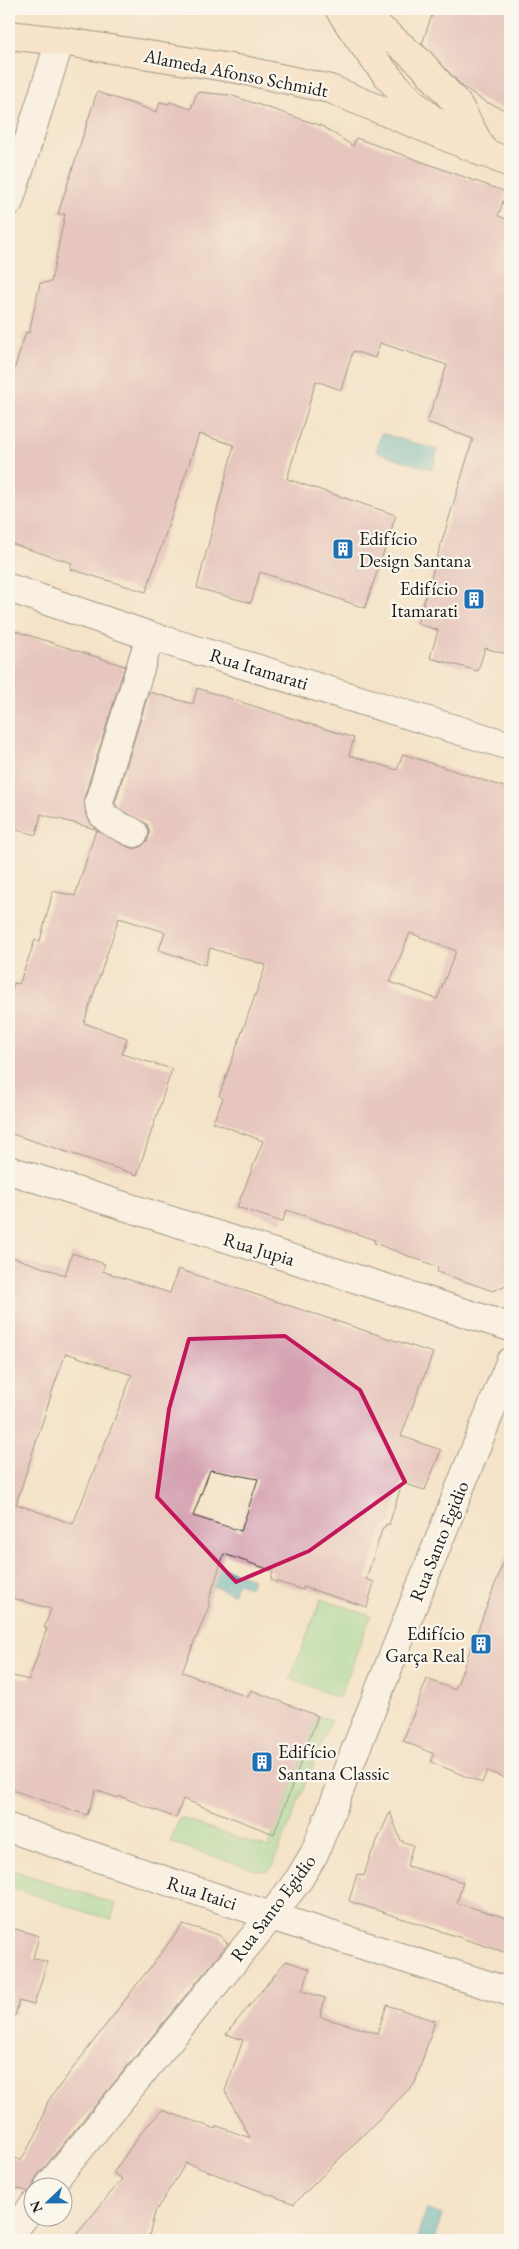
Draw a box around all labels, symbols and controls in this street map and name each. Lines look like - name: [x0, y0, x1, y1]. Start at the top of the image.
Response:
- street label: Alameda Afonso Schmidt: [141, 43, 330, 103]
- place label: Edifício Design Santana: [359, 526, 472, 573]
- building icon: Edifício Design Santana: [331, 537, 355, 561]
- place label: Edifício Itamarati: [391, 576, 458, 623]
- building icon: Edifício Itamarati: [462, 587, 486, 611]
- street label: Rua Itamarati: [207, 642, 312, 696]
- street label: Rua Jupia: [220, 1226, 298, 1272]
- street label: Rua Santo Egidio: [403, 1477, 475, 1605]
- place label: Edifício Garça Real: [385, 1621, 465, 1668]
- building icon: Edifício Garça Real: [469, 1632, 493, 1656]
- place label: Edifício Santana Classic: [278, 1739, 390, 1786]
- building icon: Edifício Santana Classic: [250, 1750, 274, 1774]
- street label: Rua Santo Egidio: [225, 1849, 321, 1967]
- street label: Rua Itaici: [164, 1870, 240, 1916]
- north arrow: [22, 2176, 72, 2226]
- text: N: [25, 2198, 46, 2215]

